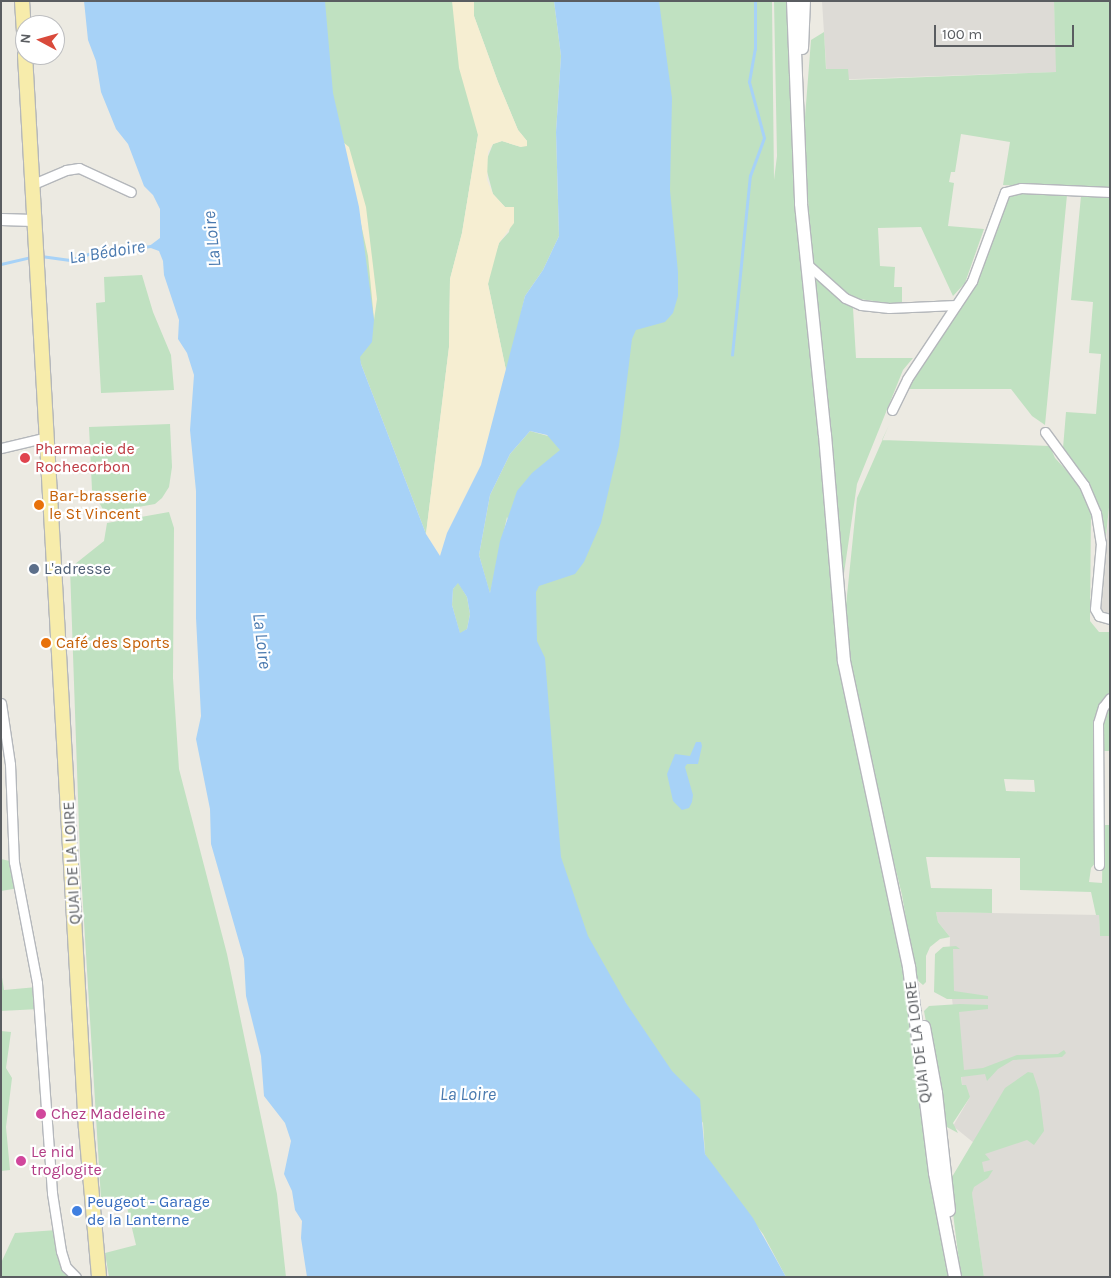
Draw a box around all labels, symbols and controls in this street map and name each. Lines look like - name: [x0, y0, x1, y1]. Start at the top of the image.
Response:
- north arrow: [15, 15, 65, 65]
- scale bar: [936, 15, 1076, 47]
- text: 100 m: [942, 25, 982, 43]
- text: N: [17, 33, 35, 44]
- water label: La Loire: [198, 210, 226, 268]
- water label: La Bédoire: [67, 235, 147, 269]
- place label: Pharmacie de Rochecorbon: [35, 439, 135, 477]
- marker: Pharmacie de Rochecorbon: [19, 452, 31, 464]
- place label: Bar-brasserie le St Vincent: [49, 486, 147, 524]
- marker: Bar-brasserie le St Vincent: [33, 499, 45, 511]
- place label: L'adresse: [44, 559, 111, 579]
- marker: L'adresse: [28, 563, 40, 575]
- water label: La Loire: [248, 612, 276, 670]
- place label: Café des Sports: [56, 633, 170, 653]
- marker: Café des Sports: [40, 637, 52, 649]
- street label: QUAI DE LA LOIRE: [59, 801, 85, 925]
- street label: QUAI DE LA LOIRE: [901, 980, 935, 1104]
- water label: La Loire: [440, 1083, 496, 1105]
- place label: Chez Madeleine: [51, 1104, 165, 1124]
- marker: Chez Madeleine: [35, 1108, 47, 1120]
- place label: Le nid troglogite: [31, 1142, 102, 1180]
- marker: Le nid troglogite: [15, 1155, 27, 1167]
- place label: Peugeot - Garage de la Lanterne: [87, 1192, 210, 1230]
- marker: Peugeot - Garage de la Lanterne: [71, 1205, 83, 1217]

